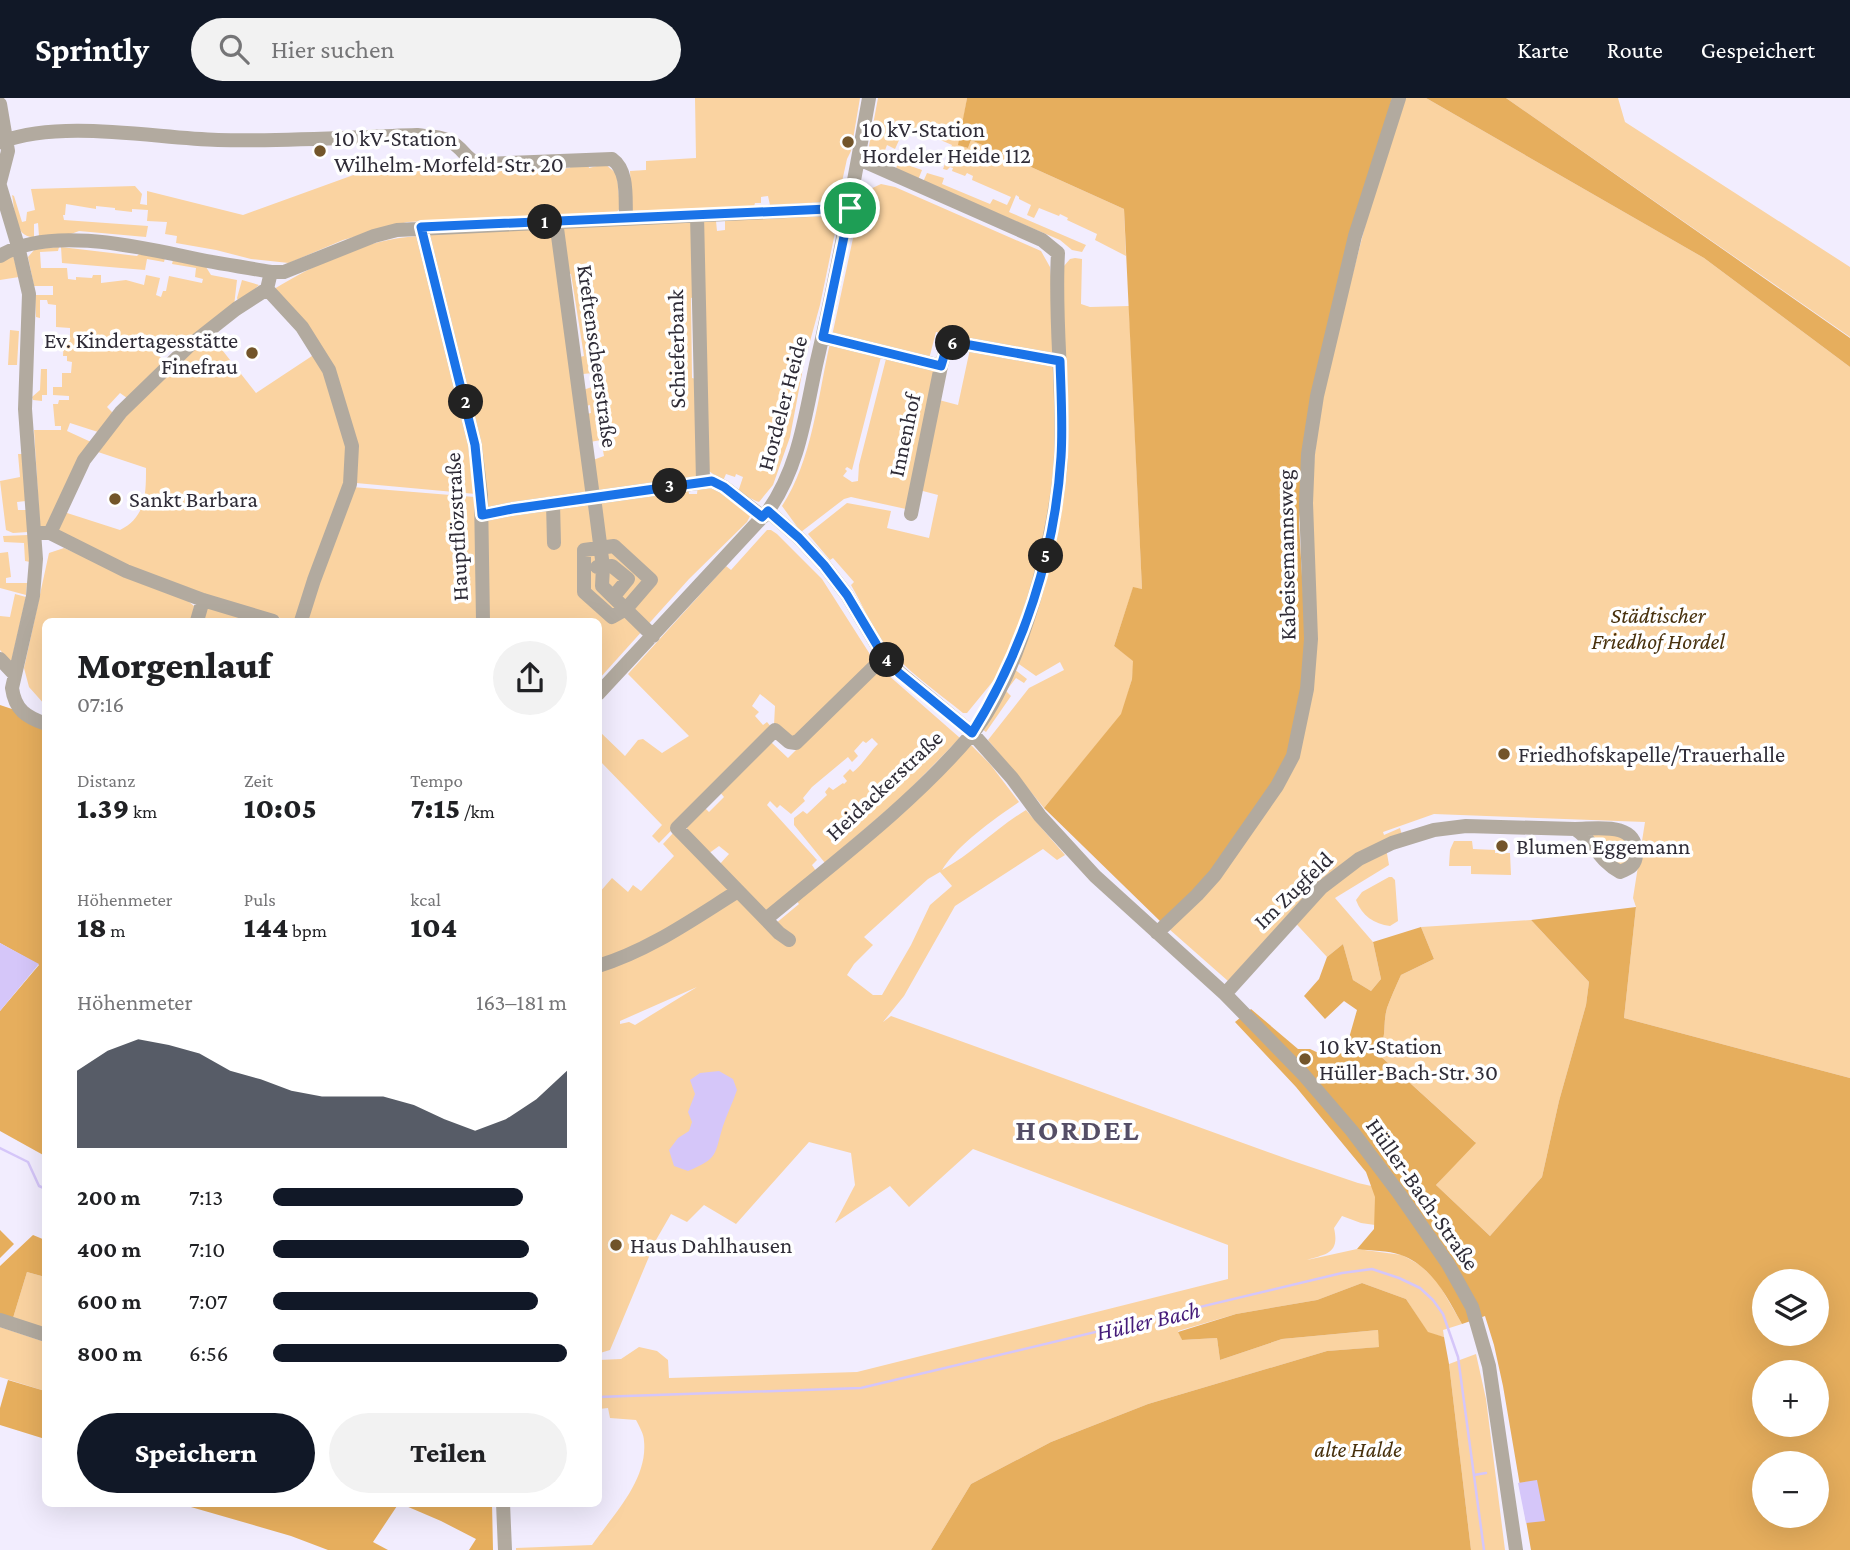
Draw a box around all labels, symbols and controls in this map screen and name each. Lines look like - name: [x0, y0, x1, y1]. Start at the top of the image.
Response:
- search box: [191, 18, 681, 81]
- icon: search: [215, 30, 253, 68]
- text: Sprintly: [35, 31, 149, 68]
- text: Hier suchen: [271, 35, 394, 64]
- text: Karte: [1517, 36, 1569, 63]
- text: Route: [1607, 36, 1663, 63]
- text: Gespeichert: [1701, 36, 1815, 63]
- place label: 10 kV-Station Hordeler Heide 112: [862, 116, 1031, 168]
- place label: 10 kV-Station Wilhelm-Morfeld-Str. 20: [334, 125, 564, 177]
- marker: 10 kV-Station Hordeler Heide 112: [840, 134, 856, 150]
- marker: 10 kV-Station Wilhelm-Morfeld-Str. 20: [312, 143, 328, 159]
- pin: [820, 178, 880, 238]
- icon: arrive: [831, 189, 869, 227]
- pin: 1: [528, 204, 562, 240]
- text: 1: [541, 211, 548, 232]
- street label: Kreftenscheerstraße: [572, 263, 624, 449]
- street label: Schieferbank: [662, 289, 690, 409]
- pin: 6: [936, 326, 970, 360]
- place label: Ev. Kindertagesstätte Finefrau: [44, 327, 238, 379]
- text: 6: [947, 332, 958, 353]
- street label: Hordeler Heide: [752, 333, 812, 473]
- marker: Ev. Kindertagesstätte Finefrau: [244, 345, 260, 361]
- pin: 2: [448, 384, 484, 420]
- street label: Innenhof: [882, 390, 926, 479]
- text: 2: [461, 391, 470, 412]
- street label: Hauptflözstraße: [439, 452, 473, 602]
- pin: 3: [652, 468, 688, 504]
- street label: Kabeisemannsweg: [1272, 469, 1300, 641]
- text: 3: [665, 475, 674, 496]
- place label: Sankt Barbara: [129, 486, 258, 512]
- marker: Sankt Barbara: [107, 491, 123, 507]
- pin: 5: [1028, 538, 1064, 574]
- text: 5: [1041, 545, 1050, 566]
- park label: Städtischer Friedhof Hordel: [1591, 602, 1725, 654]
- button: share: [493, 641, 567, 715]
- pin: 4: [870, 642, 904, 678]
- text: Morgenlauf: [77, 644, 271, 686]
- text: 4: [881, 649, 892, 670]
- text: 07:16: [77, 691, 124, 717]
- street label: Heidackerstraße: [820, 724, 948, 846]
- place label: Friedhofskapelle/Trauerhalle: [1518, 741, 1785, 767]
- marker: Friedhofskapelle/Trauerhalle: [1496, 746, 1512, 762]
- text: Distanz: [77, 770, 135, 791]
- text: Zeit: [244, 770, 273, 791]
- text: Tempo: [410, 770, 463, 791]
- text: 1.39: [77, 791, 129, 824]
- text: 10:05: [244, 791, 317, 824]
- text: 7:15: [410, 791, 460, 824]
- text: km: [129, 801, 157, 822]
- text: /km: [460, 801, 495, 822]
- place label: Blumen Eggemann: [1516, 833, 1690, 859]
- marker: Blumen Eggemann: [1494, 838, 1510, 854]
- street label: Im Zugfeld: [1248, 846, 1338, 934]
- text: Höhenmeter: [77, 889, 173, 910]
- text: Puls: [244, 889, 276, 910]
- text: kcal: [410, 889, 441, 910]
- text: 18: [77, 910, 107, 943]
- text: 144: [244, 910, 288, 943]
- text: 104: [410, 910, 457, 943]
- text: m: [107, 920, 126, 941]
- text: bpm: [288, 920, 327, 941]
- text: Höhenmeter: [77, 989, 193, 1015]
- text: 163–181 m: [476, 989, 567, 1015]
- place label: 10 kV-Station Hüller-Bach-Str. 30: [1319, 1033, 1498, 1085]
- marker: 10 kV-Station Hüller-Bach-Str. 30: [1297, 1051, 1313, 1067]
- district label: HORDEL: [1015, 1113, 1141, 1146]
- street label: Hüller-Bach-Straße: [1361, 1113, 1485, 1275]
- text: 200 m: [77, 1184, 141, 1210]
- text: 7:13: [189, 1184, 223, 1210]
- place label: Haus Dahlhausen: [630, 1232, 792, 1258]
- text: 400 m: [77, 1236, 141, 1262]
- text: 7:10: [189, 1236, 225, 1262]
- marker: Haus Dahlhausen: [608, 1237, 624, 1253]
- map controls: [1752, 1269, 1829, 1528]
- button: layers: [1752, 1269, 1829, 1346]
- text: 600 m: [77, 1288, 141, 1314]
- text: 7:07: [189, 1288, 228, 1314]
- water label: Hüller Bach: [1093, 1295, 1202, 1346]
- text: 800 m: [77, 1340, 142, 1366]
- text: 6:56: [189, 1340, 228, 1366]
- button: +: [1752, 1360, 1829, 1437]
- button: Speichern: [77, 1413, 315, 1493]
- button: Teilen: [329, 1413, 567, 1493]
- park label: alte Halde: [1314, 1436, 1402, 1462]
- button: −: [1752, 1451, 1829, 1528]

